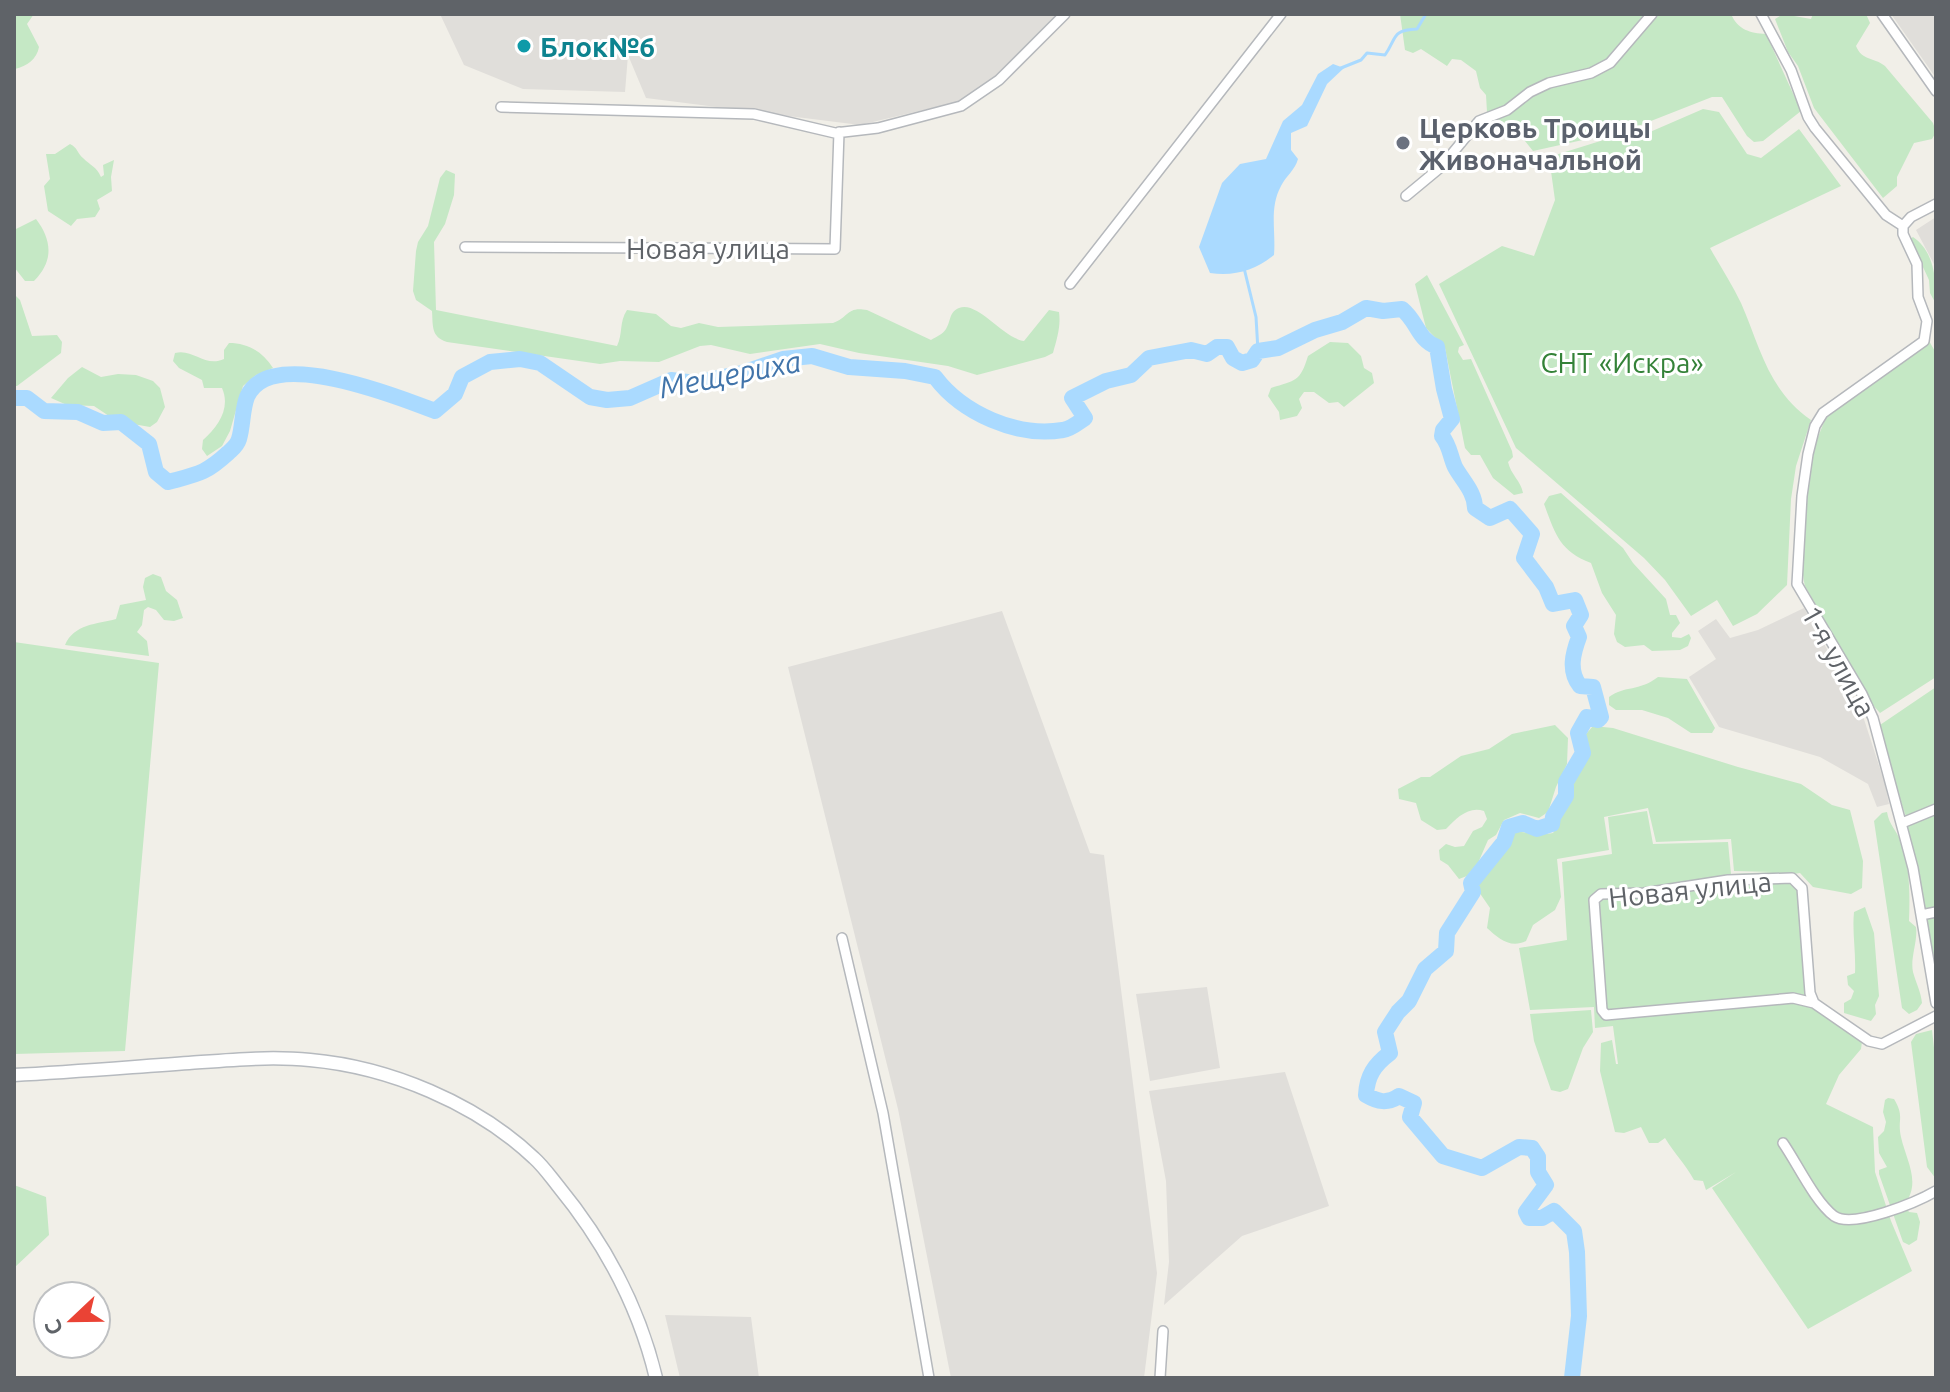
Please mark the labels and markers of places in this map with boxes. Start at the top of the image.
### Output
place label: Блок№6 [540,31,655,62]
marker: Блок№6 [515,37,533,55]
place label: Церковь Троицы Живоначальной [1419,112,1651,175]
marker: Церковь Троицы Живоначальной [1394,134,1412,152]

